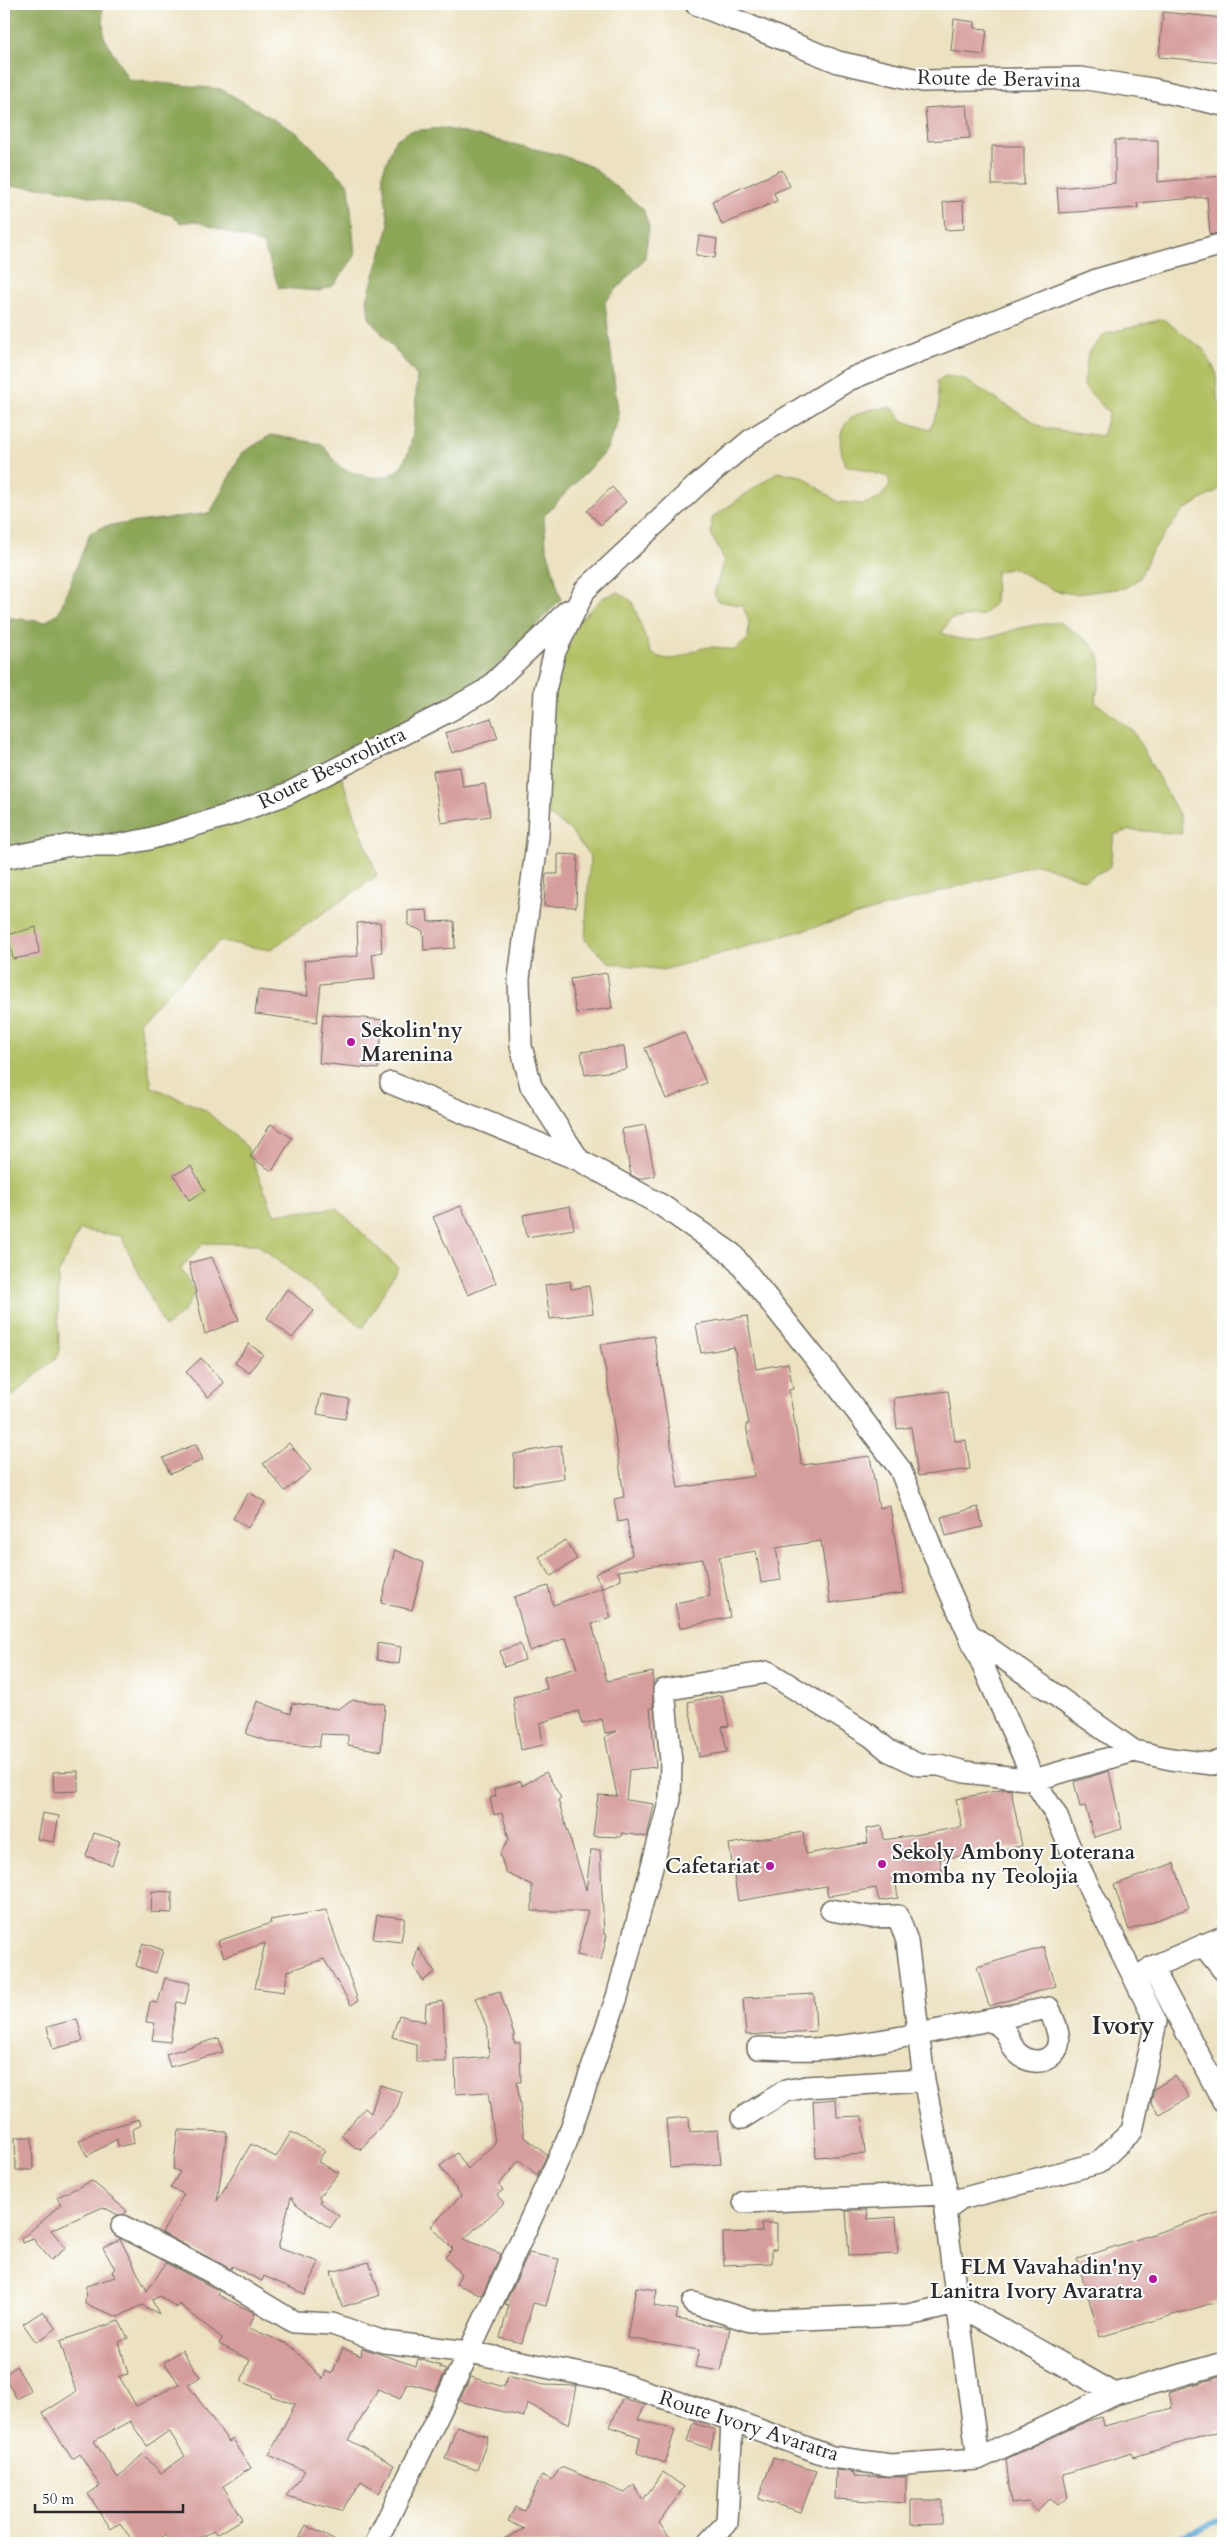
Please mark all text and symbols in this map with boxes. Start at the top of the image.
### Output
street label: Route de Beravina [917,63,1081,95]
street label: Route Besorohitra [253,720,411,816]
place label: Sekolin'ny Marenina [361,1016,463,1069]
marker: Sekolin'ny Marenina [345,1036,357,1048]
place label: Sekoly Ambony Loterana momba ny Teolojia [892,1838,1136,1891]
place label: Cafetariat [665,1852,761,1881]
marker: Sekoly Ambony Loterana momba ny Teolojia [876,1858,888,1870]
marker: Cafetariat [764,1860,776,1872]
district label: Ivory [1091,2008,1155,2043]
place label: FLM Vavahadin'ny Lanitra Ivory Avaratra [930,2253,1144,2306]
marker: FLM Vavahadin'ny Lanitra Ivory Avaratra [1147,2273,1159,2285]
street label: Route Ivory Avaratra [655,2383,843,2469]
scale bar [35,2482,182,2514]
text: 50 m [42,2489,74,2509]

